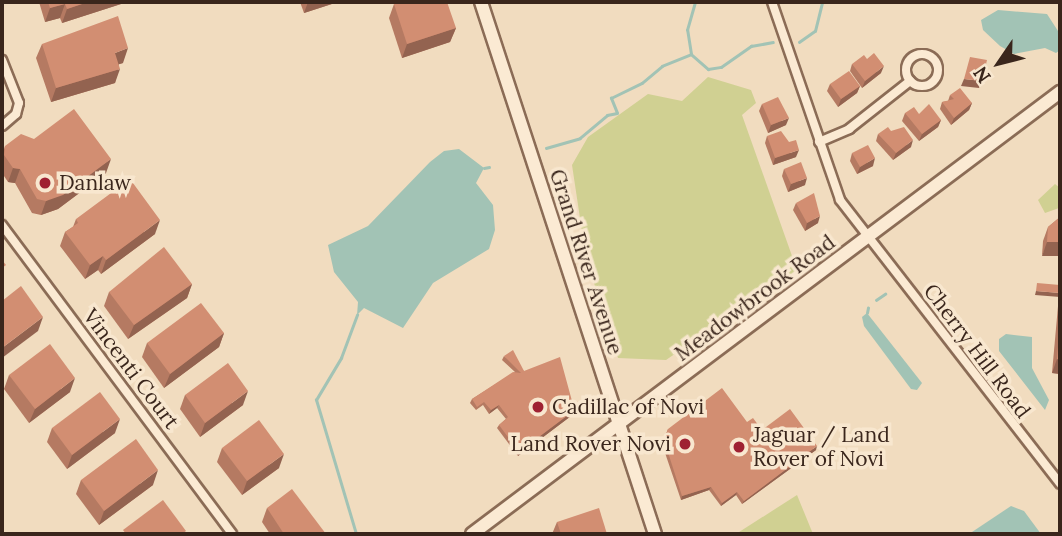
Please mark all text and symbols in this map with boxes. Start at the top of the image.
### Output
north arrow [964,28,1034,98]
text: N [968,62,996,88]
street label: Grand River Avenue [544,166,628,358]
place label: Danlaw [59,170,131,196]
marker: Danlaw [37,175,53,191]
street label: Meadowbrook Road [670,230,840,366]
street label: Cherry Hill Road [918,279,1036,423]
street label: Vincenti Court [78,304,184,434]
place label: Cadillac of Novi [552,394,704,420]
marker: Cadillac of Novi [530,399,546,415]
place label: Jaguar / Land Rover of Novi [753,422,890,472]
place label: Land Rover Novi [511,431,671,457]
marker: Land Rover Novi [677,436,693,452]
marker: Jaguar / Land Rover of Novi [731,439,747,455]

